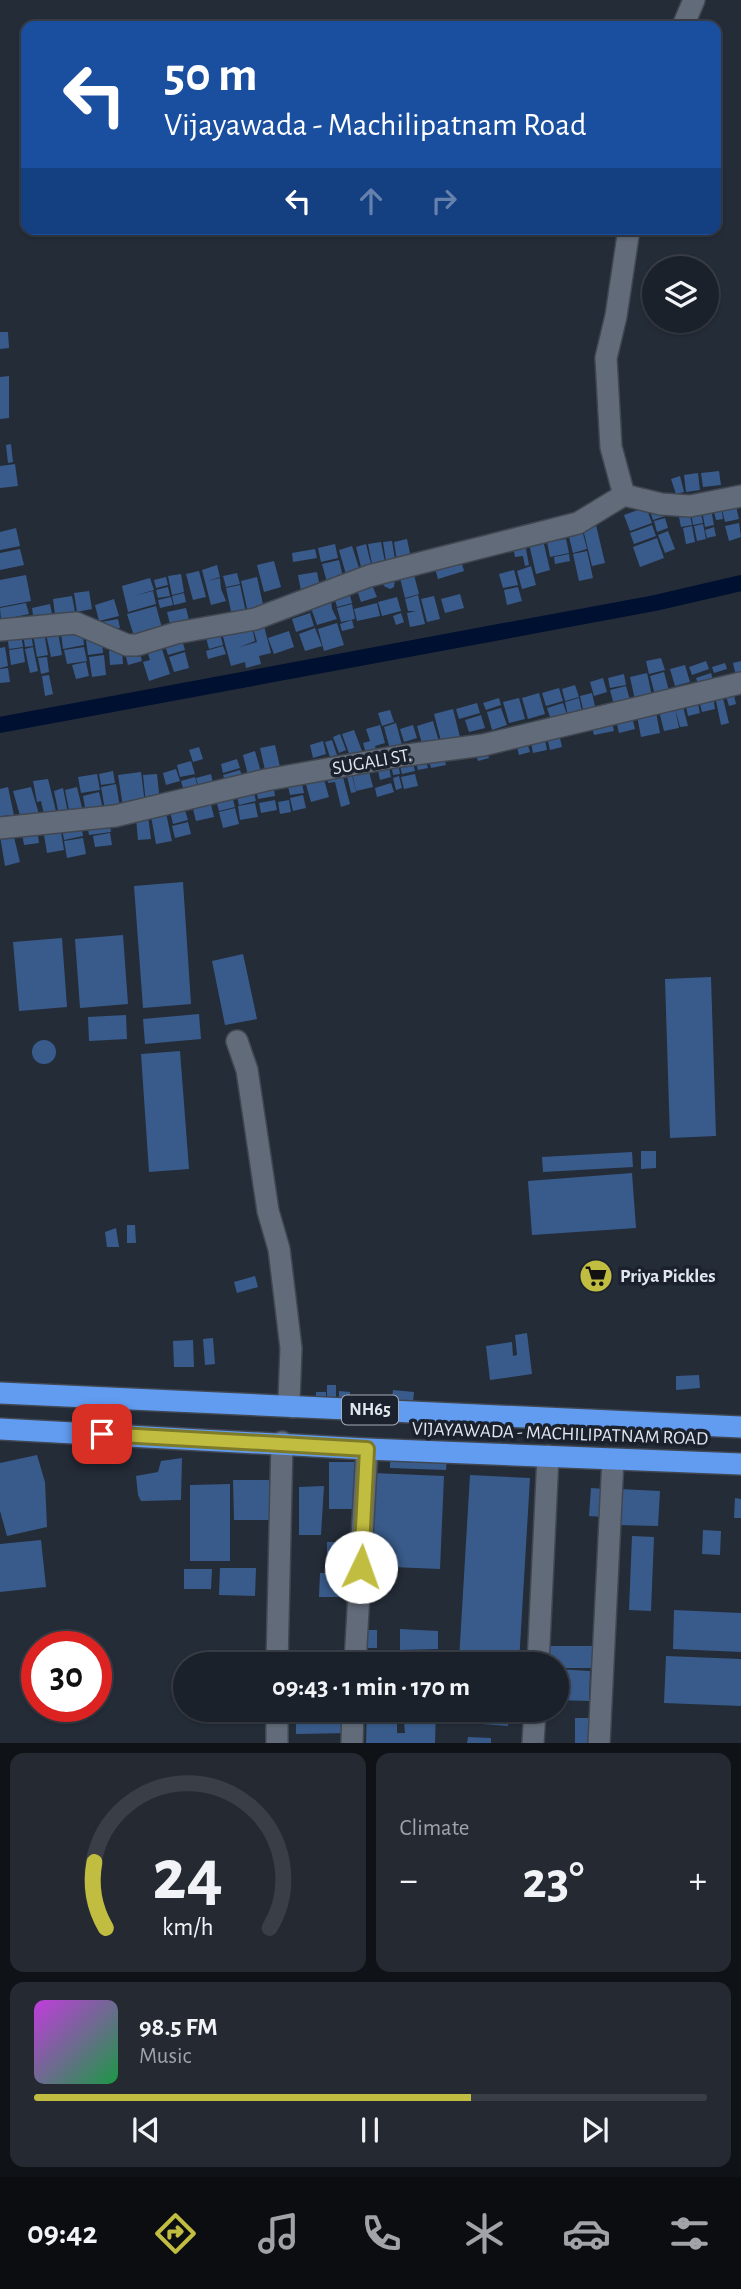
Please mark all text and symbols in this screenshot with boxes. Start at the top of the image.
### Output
icon: left [49,49,140,140]
text: 50 m [164,51,258,100]
text: Vijayawada - Machilipatnam Road [164,109,587,141]
icon: left [279,182,317,220]
icon: ahead [352,182,390,220]
icon: right [425,182,463,220]
map controls [642,256,719,333]
button: layers [642,256,719,333]
street label: SUGALI ST. [331,746,413,778]
supermarket icon: Priya Pickles [577,1257,615,1295]
place label: Priya Pickles [620,1267,716,1286]
road number: NH65 [342,1395,398,1424]
pin [72,1404,132,1464]
icon: arrive [83,1415,121,1453]
street label: VIJAYAWADA - MACHILIPATNAM ROAD [412,1419,708,1449]
position arrow [324,1530,398,1604]
speed limit sign: 30 [21,1631,112,1722]
text: 09:43 · 1 min · 170 m [272,1674,470,1700]
text: Climate [400,1817,469,1840]
text: 24 [152,1841,223,1914]
text: 23° [522,1855,584,1907]
text: − [400,1862,418,1900]
text: + [689,1862,707,1900]
text: km/h [162,1915,214,1940]
text: 98.5 FM [139,2014,218,2040]
text: Music [139,2045,191,2068]
icon: previous [127,2111,165,2149]
icon: pause [351,2111,389,2149]
icon: next [576,2111,614,2149]
icon: directions [151,2209,200,2258]
icon: music [254,2209,303,2258]
icon: phone [357,2209,406,2258]
icon: climate [460,2209,509,2258]
icon: car [562,2209,611,2258]
icon: filters [665,2209,714,2258]
text: 09:42 [27,2217,98,2249]

